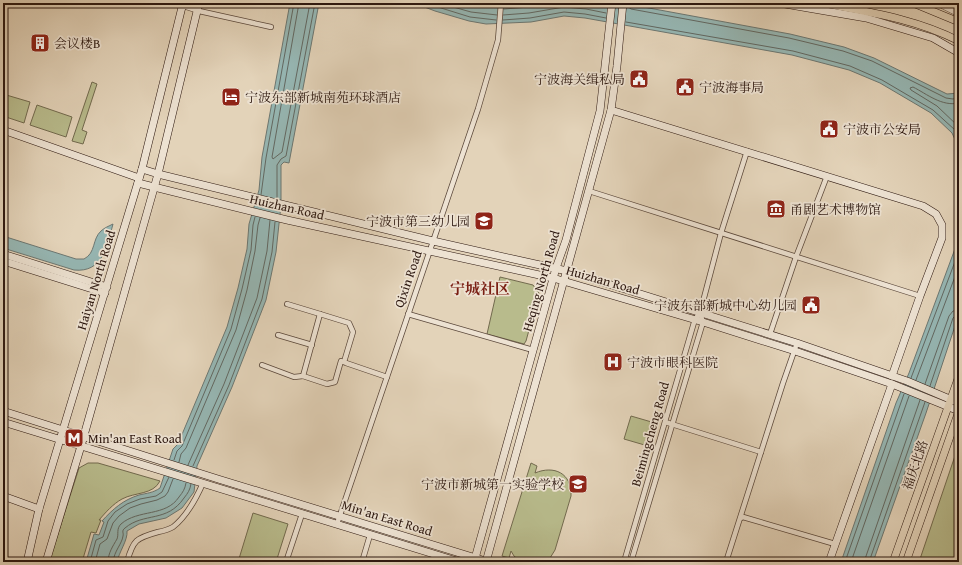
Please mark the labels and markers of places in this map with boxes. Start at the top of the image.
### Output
building icon: 会议楼B [29,32,51,54]
place label: 会议楼B [54,34,100,53]
public building icon: 宁波海关缉私局 [628,68,650,90]
place label: 宁波海关缉私局 [534,70,625,89]
public building icon: 宁波海事局 [674,76,696,98]
place label: 宁波海事局 [699,78,764,97]
hotel icon: 宁波东部新城南苑环球酒店 [220,86,242,108]
place label: 宁波东部新城南苑环球酒店 [245,88,401,107]
public building icon: 宁波市公安局 [818,118,840,140]
place label: 宁波市公安局 [843,120,921,139]
museum icon: 甬剧艺术博物馆 [765,198,787,220]
place label: 甬剧艺术博物馆 [790,200,881,219]
school or university icon: 宁波市第三幼儿园 [473,210,495,232]
place label: 宁波市第三幼儿园 [366,212,470,231]
public building icon: 宁波东部新城中心幼儿园 [800,294,822,316]
place label: 宁波东部新城中心幼儿园 [654,296,797,315]
hospital icon: 宁波市眼科医院 [602,351,624,373]
place label: 宁波市眼科医院 [627,353,718,372]
metro station icon: Min'an East Road [63,427,85,449]
place label: Min'an East Road [88,429,182,448]
school or university icon: 宁波市新城第一实验学校 [567,473,589,495]
place label: 宁波市新城第一实验学校 [421,475,564,494]

